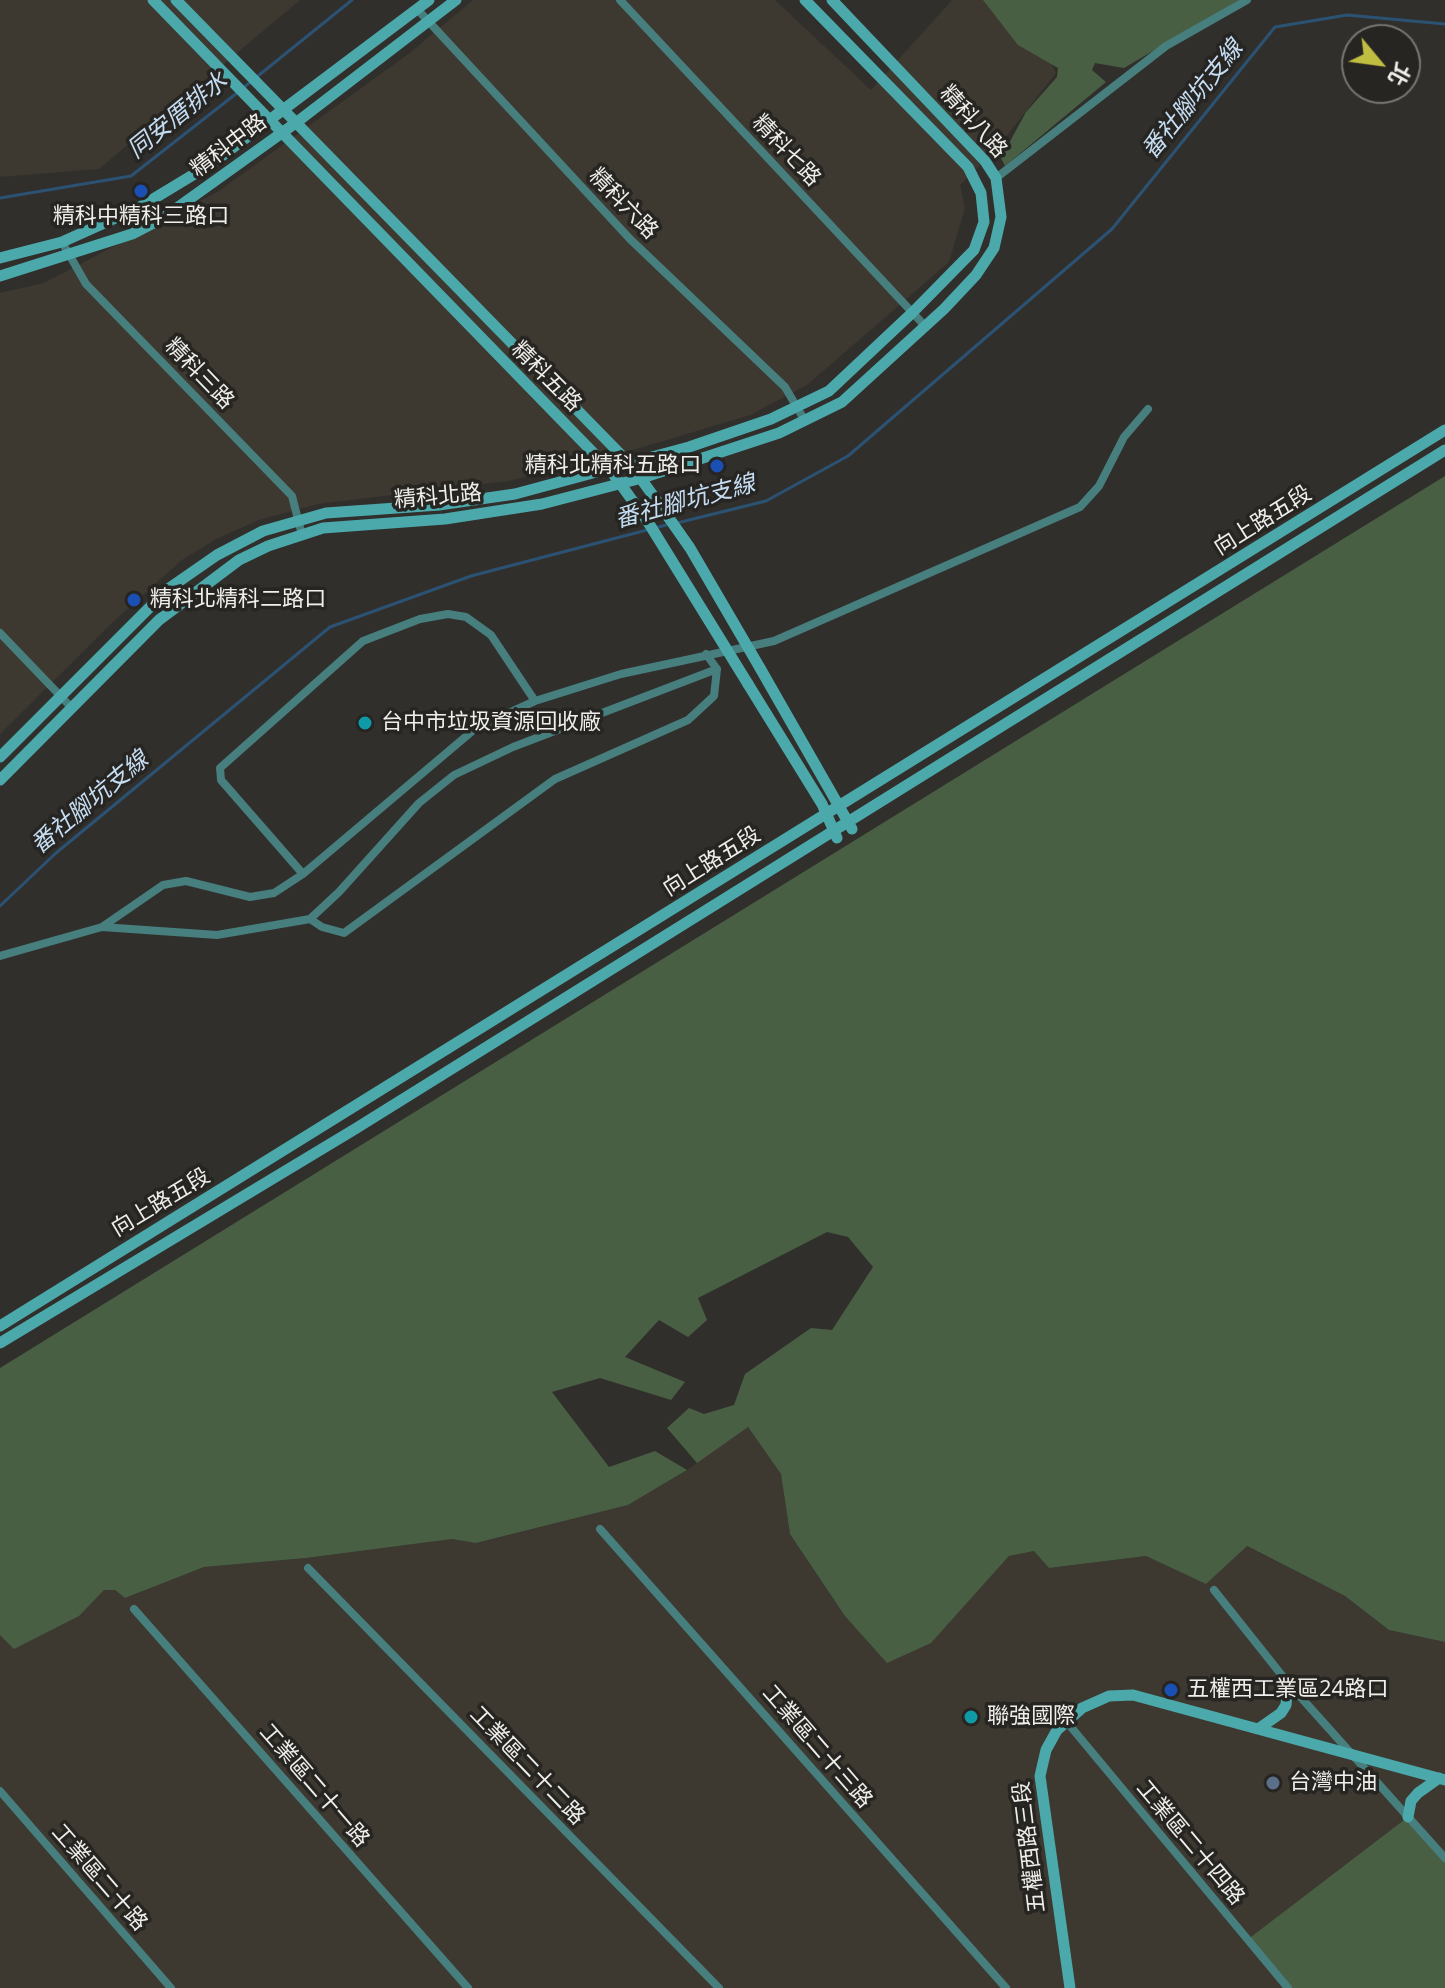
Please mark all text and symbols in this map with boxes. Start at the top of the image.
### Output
north arrow [1341,24,1421,104]
water label: 番社腳坑支線 [1136,35,1250,165]
text: 北 [1382,58,1419,92]
water label: 同安厝排水 [122,67,234,165]
street label: 精科八路 [934,80,1012,164]
street label: 精科中路 [186,109,272,183]
street label: 精科七路 [746,110,826,192]
street label: 精科六路 [583,163,663,245]
marker: 精科中精科三路口 [132,182,150,200]
place label: 精科中精科三路口 [53,204,229,230]
street label: 精科三路 [159,333,239,415]
street label: 精科五路 [506,337,586,417]
place label: 精科北精科五路口 [525,453,701,479]
marker: 精科北精科五路口 [708,457,726,475]
water label: 番社腳坑支線 [612,469,758,535]
street label: 精科北路 [393,480,483,514]
street label: 向上路五段 [1209,481,1317,561]
place label: 精科北精科二路口 [150,587,326,613]
marker: 精科北精科二路口 [125,591,143,609]
place label: 台中市垃圾資源回收廠 [381,710,601,736]
marker: 台中市垃圾資源回收廠 [356,714,374,732]
water label: 番社腳坑支線 [26,746,154,860]
street label: 向上路五段 [658,822,766,902]
street label: 向上路五段 [107,1163,215,1243]
place label: 五權西工業區24路口 [1187,1677,1388,1703]
street label: 工業區二十三路 [757,1680,877,1814]
marker: 五權西工業區24路口 [1162,1681,1180,1699]
street label: 工業區二十二路 [464,1701,590,1831]
place label: 聯強國際 [987,1704,1075,1730]
marker: 聯強國際 [962,1708,980,1726]
street label: 工業區二十一路 [254,1719,374,1853]
place label: 台灣中油 [1289,1770,1377,1796]
marker: 台灣中油 [1264,1774,1282,1792]
street label: 工業區二十四路 [1130,1776,1250,1910]
street label: 五權西路三段 [1009,1780,1051,1914]
street label: 工業區二十路 [46,1820,152,1936]

